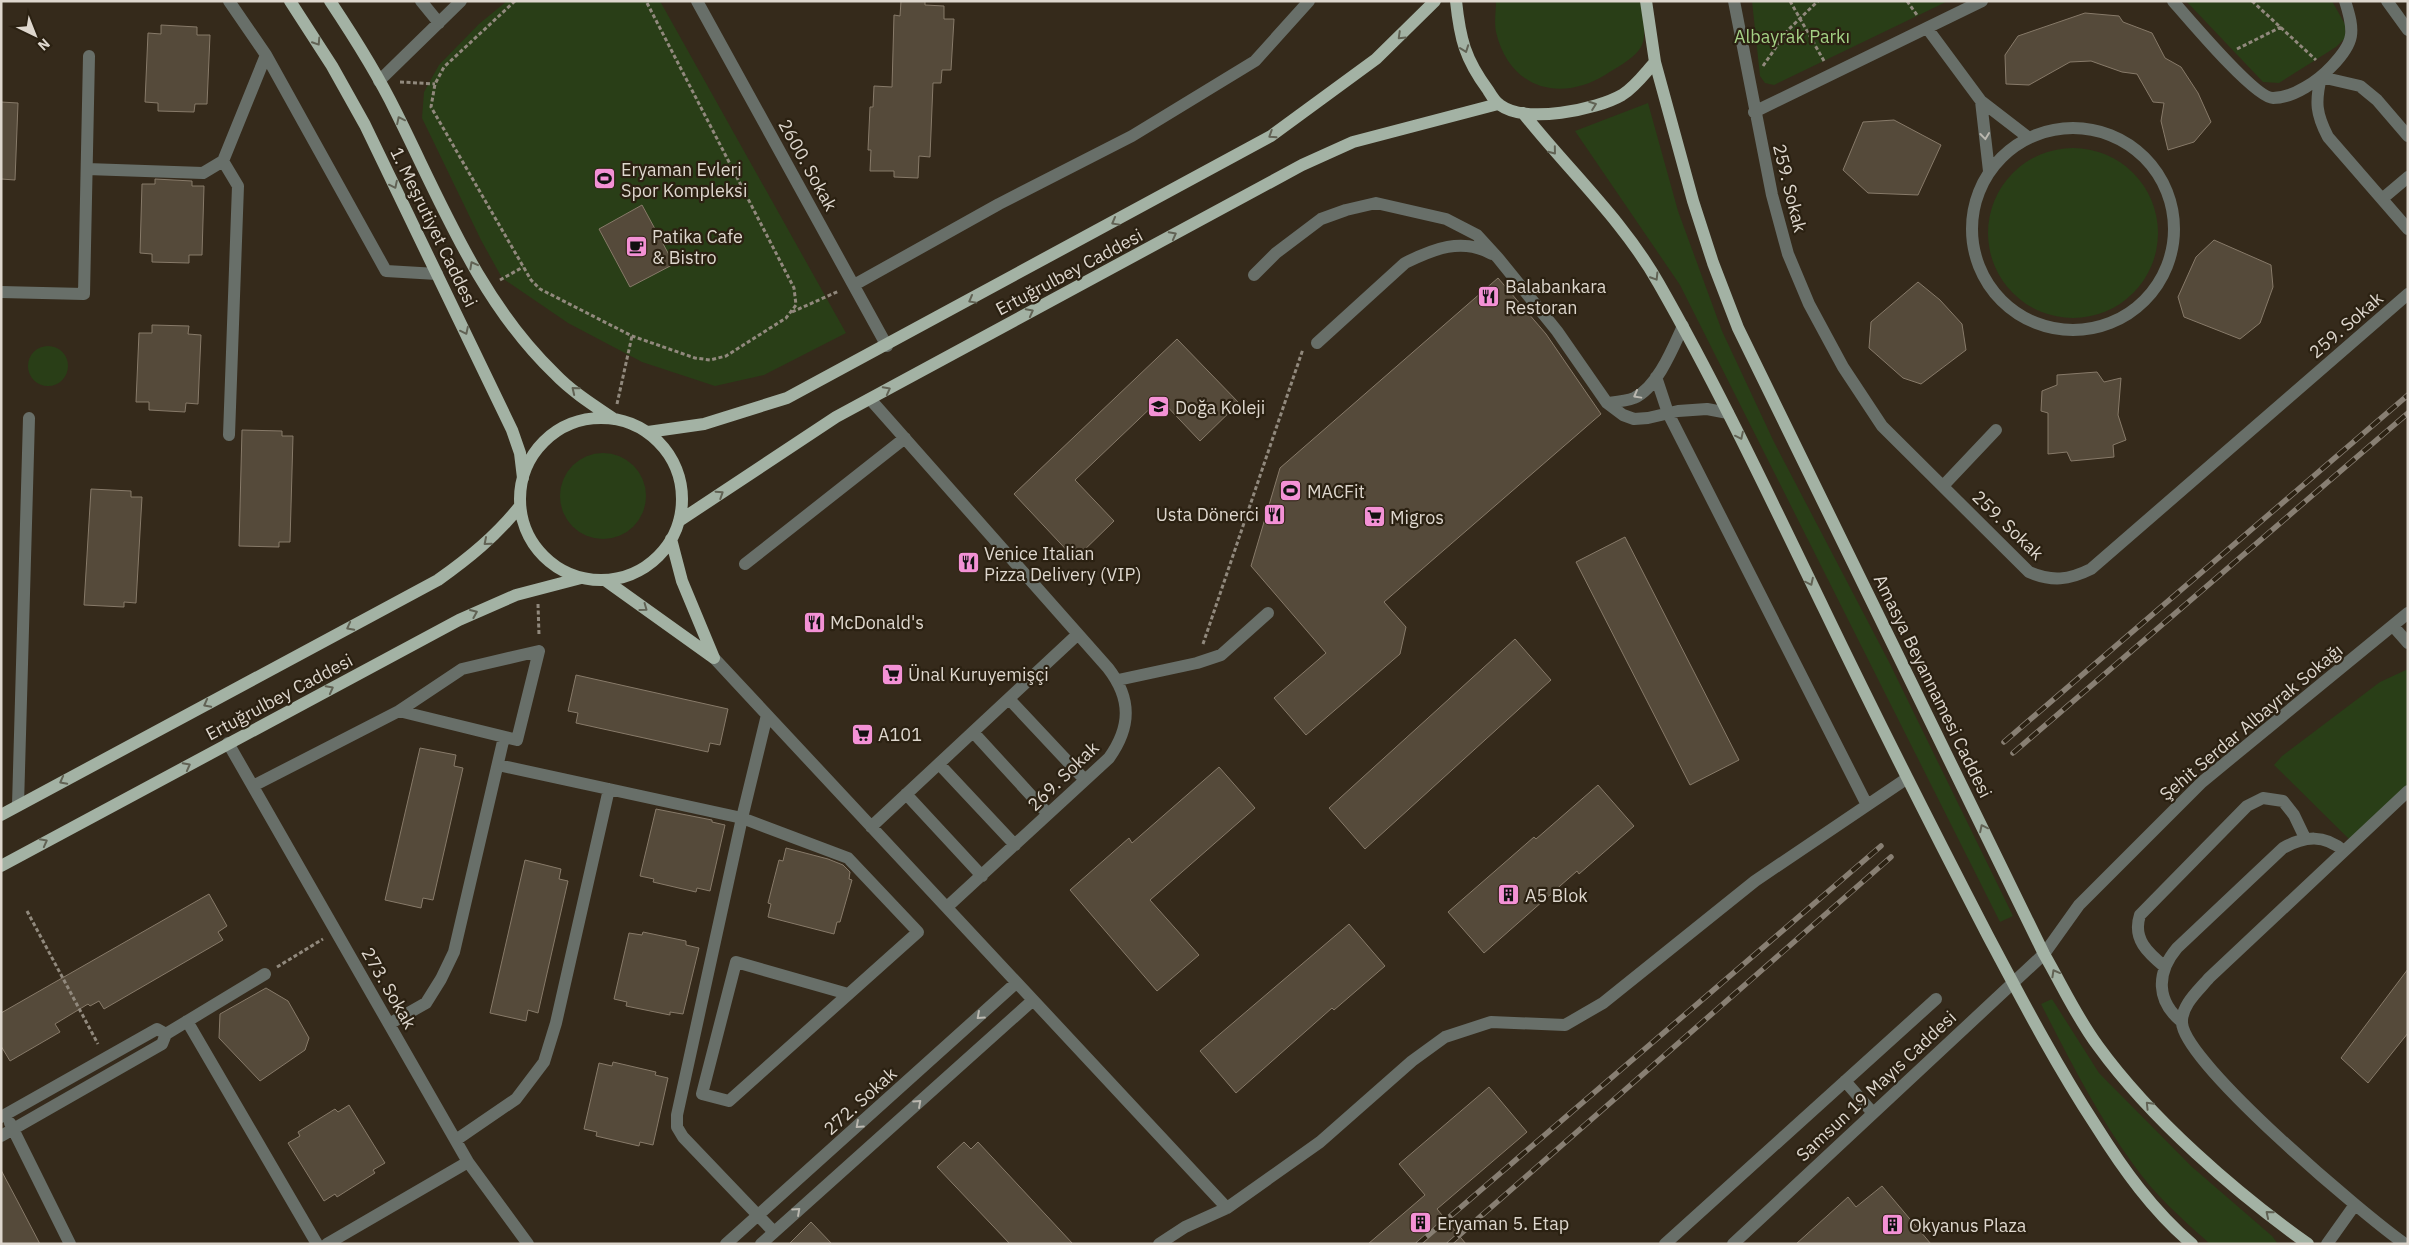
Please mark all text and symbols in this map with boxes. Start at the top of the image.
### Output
north arrow [10,10,60,60]
park label: Albayrak Parkı [1734,25,1850,48]
one-way arrow [1397,30,1406,39]
text: N [34,34,54,55]
one-way arrow [311,36,320,46]
one-way arrow [1459,44,1469,53]
one-way arrow [1588,101,1597,111]
street label: 2600. Sokak [773,115,843,215]
one-way arrow [396,116,406,125]
one-way arrow [1269,129,1278,138]
one-way arrow [1979,132,1990,140]
street label: 259. Sokak [1768,141,1812,235]
street label: 1. Meşrutiyet Caddesi [385,143,483,311]
one-way arrow [1548,145,1556,154]
place label: Eryaman Evleri Spor Kompleksi [621,158,747,202]
sports icon: Eryaman Evleri Spor Kompleksi [593,167,617,191]
one-way arrow [388,180,398,189]
one-way arrow [1111,216,1120,226]
street label: Ertuğrulbey Caddesi [992,224,1146,320]
place label: Patika Cafe & Bistro [652,225,743,269]
one-way arrow [1168,231,1177,241]
cafe icon: Patika Cafe & Bistro [624,234,648,258]
one-way arrow [469,261,479,270]
one-way arrow [1648,271,1658,280]
place label: Balabankara Restoran [1505,275,1607,319]
restaurant icon: Balabankara Restoran [1477,284,1501,308]
street label: 259. Sokak [2304,286,2388,363]
one-way arrow [968,293,977,303]
one-way arrow [1025,309,1034,319]
one-way arrow [459,326,469,335]
one-way arrow [882,386,891,396]
one-way arrow [571,387,580,396]
one-way arrow [1634,388,1643,398]
school or university icon: Doğa Koleji [1147,395,1171,419]
place label: Doğa Koleji [1175,396,1265,419]
one-way arrow [1733,431,1744,440]
sports icon: MACFit [1279,479,1303,503]
place label: MACFit [1307,480,1365,503]
street label: 259. Sokak [1967,485,2049,565]
one-way arrow [714,491,723,500]
restaurant icon: Usta Dönerci [1263,502,1287,526]
place label: Usta Dönerci [1156,503,1259,526]
supermarket icon: Migros [1362,505,1386,529]
place label: Migros [1390,506,1444,529]
one-way arrow [484,536,493,545]
place label: Venice Italian Pizza Delivery (VIP) [984,542,1141,586]
restaurant icon: Venice Italian Pizza Delivery (VIP) [956,551,980,575]
street label: Amasya Beyannamesi Caddesi [1869,571,1997,801]
one-way arrow [1804,577,1815,586]
one-way arrow [638,603,647,611]
one-way arrow [469,609,478,620]
restaurant icon: McDonald's [802,610,826,634]
place label: McDonald's [830,611,924,634]
one-way arrow [346,621,355,631]
street label: Şehit Serdar Albayrak Sokağı [2155,639,2347,805]
street label: Ertuğrulbey Caddesi [202,649,356,745]
supermarket icon: Ünal Kuruyemişçi [880,662,904,686]
place label: Ünal Kuruyemişçi [908,663,1049,686]
one-way arrow [325,685,334,695]
one-way arrow [203,698,212,708]
supermarket icon: A101 [850,722,874,746]
place label: A101 [878,723,922,746]
street label: 269. Sokak [1022,736,1104,816]
one-way arrow [182,762,191,772]
one-way arrow [60,775,69,785]
one-way arrow [1978,824,1989,833]
one-way arrow [39,839,48,849]
building icon: A5 Blok [1497,883,1521,907]
place label: A5 Blok [1525,884,1588,907]
street label: 273. Sokak [356,943,422,1033]
one-way arrow [2051,970,2061,979]
street label: Samsun 19 Mayıs Caddesi [1791,1006,1961,1166]
one-way arrow [977,1010,986,1019]
street label: 272. Sokak [819,1062,902,1140]
one-way arrow [913,1100,922,1109]
one-way arrow [2146,1102,2155,1111]
one-way arrow [856,1119,865,1128]
one-way arrow [792,1208,801,1217]
building icon: Eryaman 5. Etap [1409,1211,1433,1235]
place label: Eryaman 5. Etap [1437,1212,1569,1235]
one-way arrow [2266,1212,2275,1220]
building icon: Okyanus Plaza [1881,1213,1905,1237]
place label: Okyanus Plaza [1909,1214,2027,1237]

